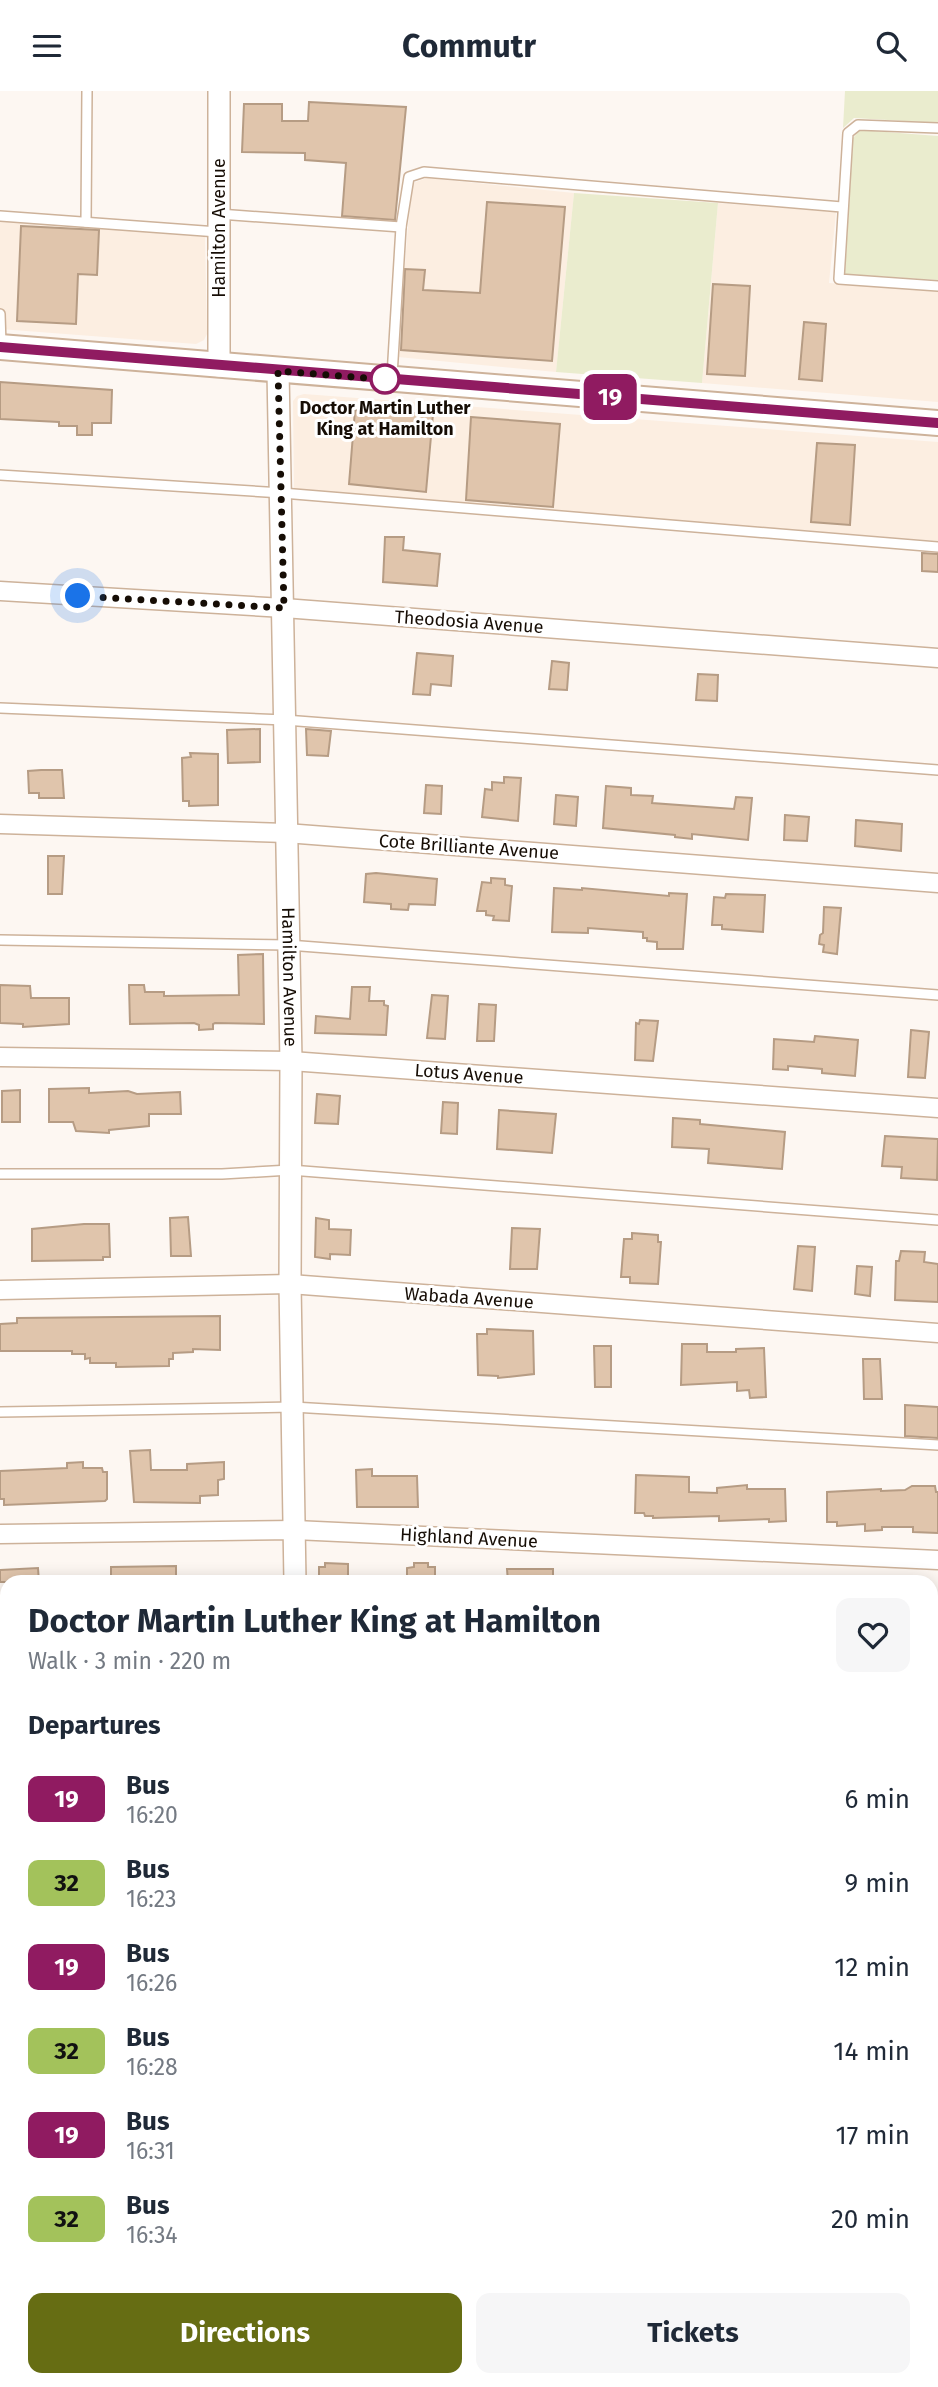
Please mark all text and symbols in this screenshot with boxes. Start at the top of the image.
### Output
icon: menu [28,27,66,65]
text: Commutr [402,27,536,65]
icon: search [872,27,910,65]
street label: Hamilton Avenue [208,158,230,298]
marker: Doctor Martin Luther King at Hamilton [370,364,400,394]
line badge: 19 [578,374,642,420]
text: 19 [598,383,622,411]
place label: Doctor Martin Luther King at Hamilton [299,397,471,440]
your location [60,578,95,613]
street label: Theodosia Avenue [394,606,544,638]
street label: Cote Brilliante Avenue [378,830,560,864]
street label: Hamilton Avenue [277,907,302,1047]
street label: Lotus Avenue [414,1059,524,1089]
street label: Wabada Avenue [404,1283,534,1313]
street label: Highland Avenue [400,1523,538,1553]
button: heart [836,1598,910,1672]
text: Doctor Martin Luther King at Hamilton [28,1601,601,1641]
text: Walk · 3 min · 220 m [28,1647,231,1675]
text: Departures [28,1710,161,1741]
text: Bus [126,1770,169,1801]
text: 6 min [844,1784,910,1815]
text: 19 [54,1785,79,1813]
text: 16:20 [126,1801,178,1829]
text: Bus [126,1854,169,1885]
text: 9 min [845,1868,910,1899]
text: 32 [54,1869,79,1897]
text: 16:23 [126,1885,177,1913]
text: Bus [126,1938,169,1969]
text: 12 min [834,1952,910,1983]
text: 19 [54,1953,79,1981]
text: 16:26 [126,1969,177,1997]
text: Bus [126,2022,169,2053]
text: 14 min [833,2036,910,2067]
text: 32 [54,2037,79,2065]
text: 16:28 [126,2053,178,2081]
text: Bus [126,2106,169,2137]
text: 17 min [835,2120,910,2151]
text: 19 [54,2121,79,2149]
text: 16:31 [126,2137,175,2165]
text: Bus [126,2190,169,2221]
text: 20 min [831,2204,910,2235]
text: 32 [54,2205,79,2233]
text: 16:34 [126,2221,178,2249]
button: Directions [28,2293,462,2373]
button: Tickets [476,2293,910,2373]

